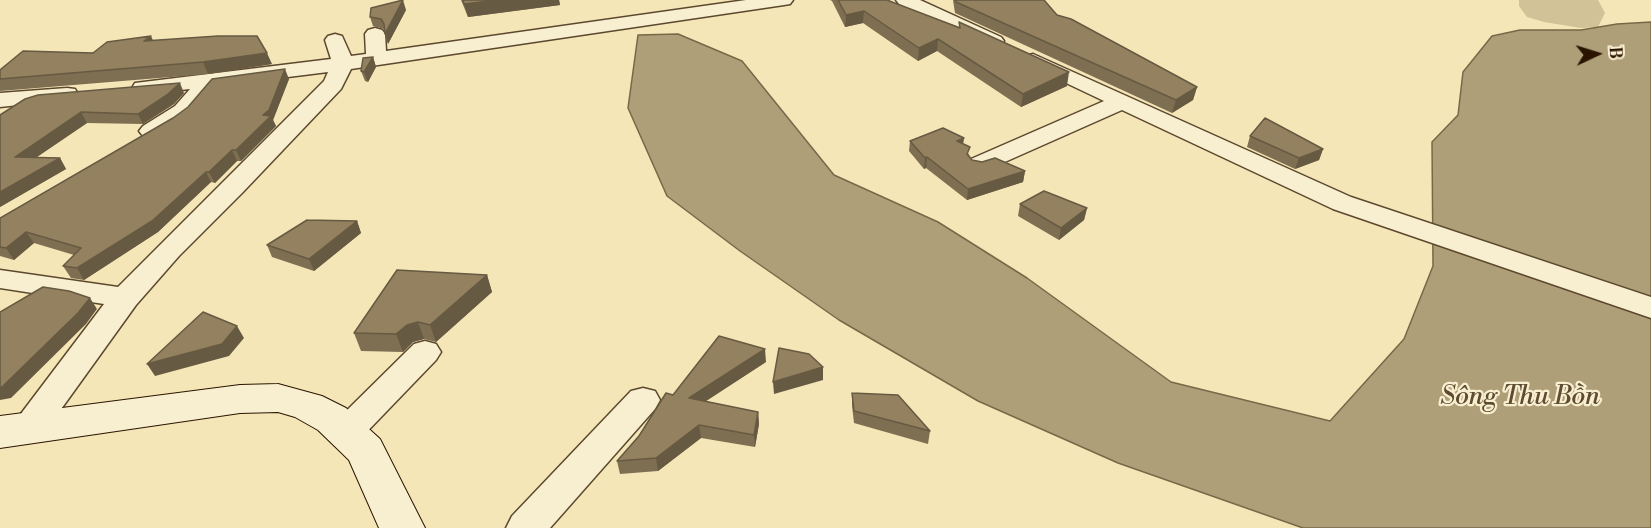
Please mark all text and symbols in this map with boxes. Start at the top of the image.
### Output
north arrow [1567,24,1627,84]
text: B [1605,46,1625,59]
water label: Sông Thu Bồn [1440,382,1600,414]

